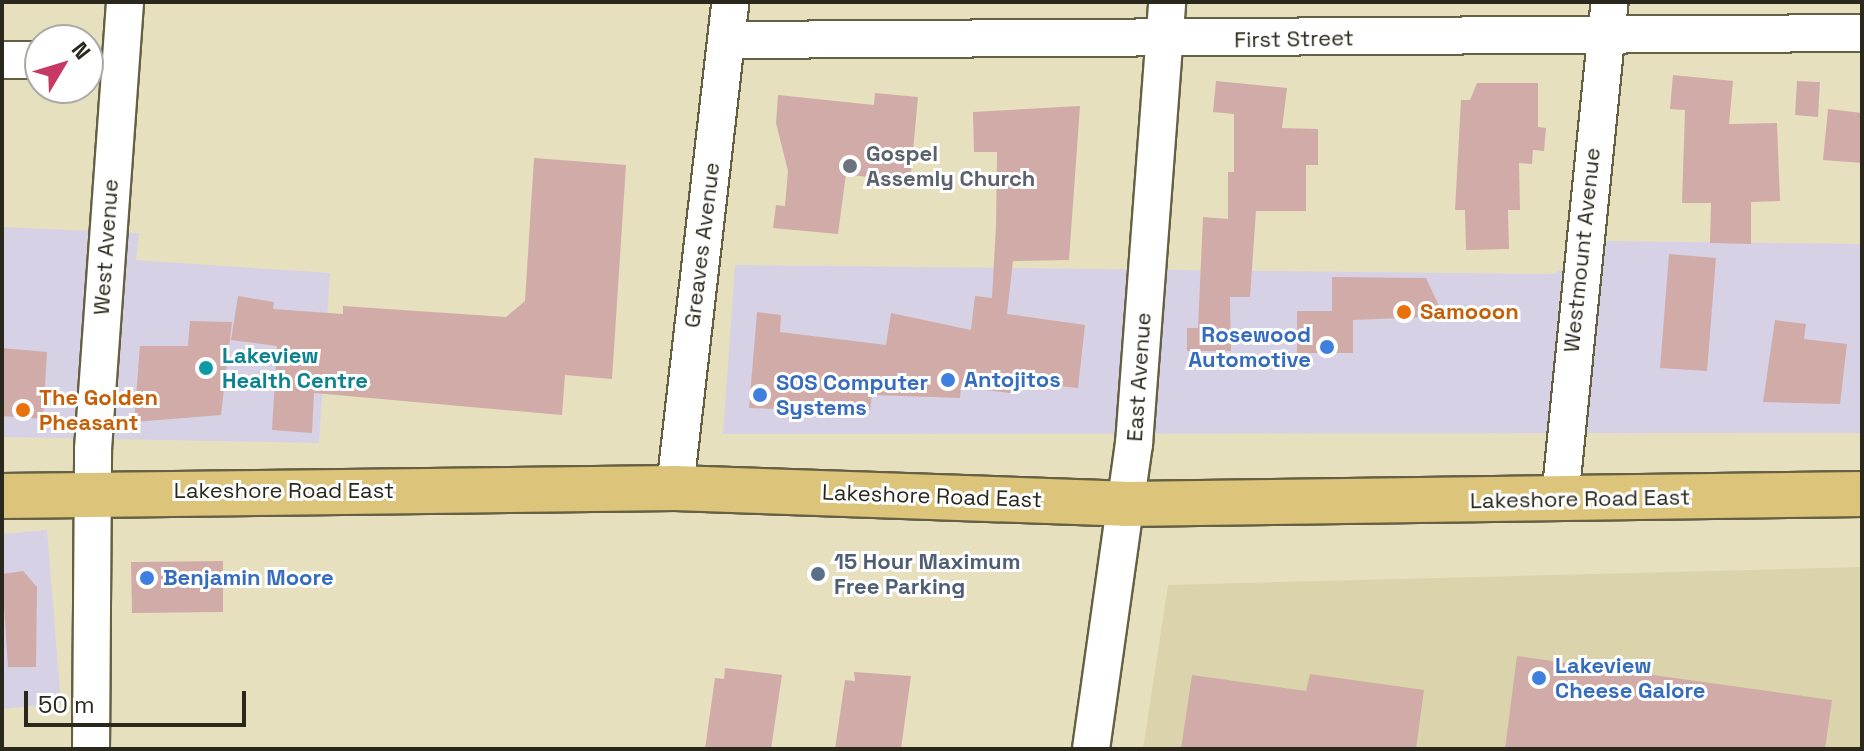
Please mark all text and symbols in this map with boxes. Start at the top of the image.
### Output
north arrow [24,24,104,104]
street label: First Street [1234,25,1354,53]
text: N [66,36,97,65]
place label: Gospel Assemly Church [866,140,1035,192]
street label: Westmount Avenue [1558,146,1606,354]
marker: Gospel Assemly Church [841,157,859,175]
street label: Greaves Avenue [679,161,725,329]
street label: West Avenue [88,178,124,316]
place label: Samooon [1420,299,1519,325]
marker: Samooon [1395,303,1413,321]
street label: East Avenue [1121,311,1157,443]
place label: Rosewood Automotive [1188,321,1311,372]
marker: Rosewood Automotive [1318,338,1336,356]
place label: Lakeview Health Centre [222,342,368,394]
marker: Lakeview Health Centre [197,359,215,377]
place label: Antojitos [964,367,1061,393]
place label: SOS Computer Systems [776,369,928,420]
marker: Antojitos [939,371,957,389]
place label: The Golden Pheasant [39,384,158,436]
marker: SOS Computer Systems [751,386,769,404]
marker: The Golden Pheasant [14,401,32,419]
street label: Lakeshore Road East [174,478,394,504]
street label: Lakeshore Road East [821,479,1043,513]
street label: Lakeshore Road East [1470,484,1690,514]
place label: 15 Hour Maximum Free Parking [834,548,1020,600]
place label: Benjamin Moore [163,565,334,591]
marker: 15 Hour Maximum Free Parking [809,565,827,583]
marker: Benjamin Moore [138,569,156,587]
place label: Lakeview Cheese Galore [1555,652,1706,704]
marker: Lakeview Cheese Galore [1530,669,1548,687]
scale bar [28,675,250,725]
text: 50 m [38,689,95,720]

